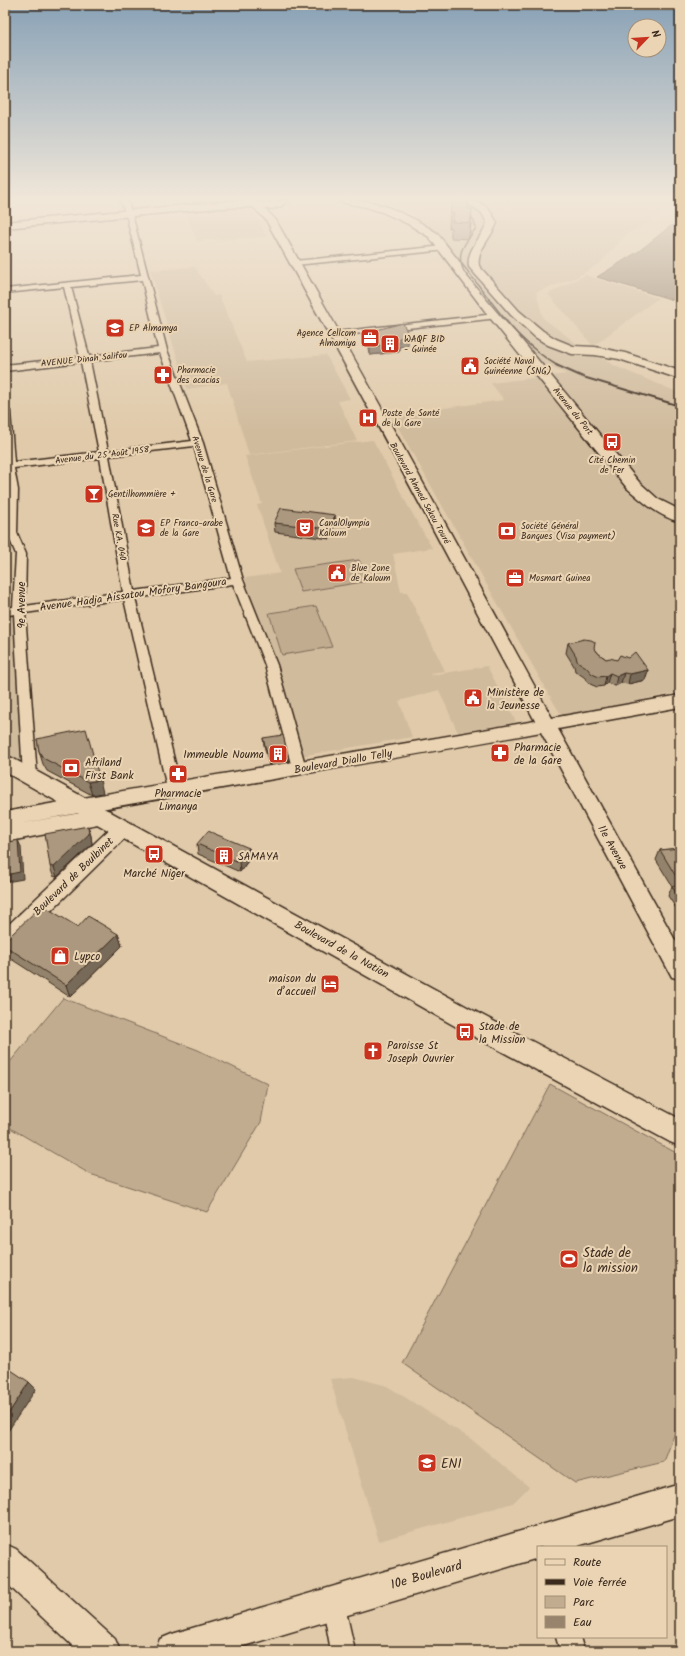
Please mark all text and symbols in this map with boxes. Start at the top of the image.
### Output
north arrow [627,18,667,58]
text: N [646,27,665,41]
school or university icon: EP Almamya [104,317,126,339]
place label: EP Almamya [129,321,177,336]
place label: Agence Cellcom Almamiya [297,326,356,351]
office icon: Agence Cellcom Almamiya [359,327,381,349]
place label: WAQF BID - Guinée [404,332,445,357]
building icon: WAQF BID - Guinée [379,333,401,355]
street label: AVENUE Dinah Salifou [40,347,128,371]
place label: Société Naval Guinéenne (SNG) [484,354,551,379]
public building icon: Société Naval Guinéenne (SNG) [459,355,481,377]
place label: Pharmacie des acacias [177,363,220,388]
pharmacy icon: Pharmacie des acacias [152,364,174,386]
street label: Avenue du Port [549,384,597,439]
place label: Poste de Santé de la Gare [382,406,440,431]
hospital icon: Poste de Santé de la Gare [357,407,379,429]
bus stop icon: Cité Chemin de Fer [601,431,623,453]
street label: Avenue de la Gare [187,434,222,504]
street label: Boulevard Ahmed Sekou Touré [385,440,454,548]
street label: Avenue du 25 Août 1958 [54,442,151,469]
place label: Cité Chemin de Fer [589,453,636,478]
bar icon: Gentilhommière + [83,483,105,505]
place label: Gentilhommière + [108,487,176,502]
street label: Rue KA. 040 [107,512,130,562]
place label: EP Franco-arabe de la Gare [160,516,223,541]
place label: CanalOlympia Kaloum [319,516,370,541]
school or university icon: EP Franco-arabe de la Gare [135,517,157,539]
theatre icon: CanalOlympia Kaloum [294,517,316,539]
place label: Société Général Banques (Visa payment) [521,519,616,544]
bank icon: Société Général Banques (Visa payment) [496,520,518,542]
place label: Blue Zone de Kaloum [351,561,390,586]
public building icon: Blue Zone de Kaloum [326,562,348,584]
office icon: Mosmart Guinea [504,567,526,589]
place label: Mosmart Guinea [529,571,591,586]
street label: Avenue Hadja Aissatou Mofory Bangoura [39,573,228,617]
street label: 9e Avenue [13,581,31,629]
place label: Ministère de la Jeunesse [487,684,544,715]
public building icon: Ministère de la Jeunesse [462,687,484,709]
place label: Pharmacie de la Gare [514,739,562,770]
pharmacy icon: Pharmacie de la Gare [489,742,511,764]
building icon: Immeuble Nouma [267,743,289,765]
street label: Boulevard Diallo Telly [293,744,394,779]
place label: Immeuble Nouma [183,746,264,764]
place label: Afriland First Bank [85,754,134,785]
bank icon: Afriland First Bank [60,757,82,779]
pharmacy icon: Pharmacie Limanya [167,763,189,785]
place label: Pharmacie Limanya [154,785,202,816]
street label: 11e Avenue [592,822,632,873]
street label: Boulevard de Boulbinet [29,833,119,920]
bus stop icon: Marché Niger [143,843,165,865]
building icon: SAMAYA [213,845,235,867]
place label: SAMAYA [238,848,279,866]
place label: Marché Niger [123,865,186,883]
street label: Boulevard de la Nation [291,916,392,983]
shop icon: Lypco [49,945,71,967]
place label: Lypco [74,948,100,966]
place label: maison du d’accueil [269,970,317,1001]
hotel icon: maison du d’accueil [319,973,341,995]
place label: Stade de la Mission [479,1018,526,1049]
bus stop icon: Stade de la Mission [454,1021,476,1043]
place label: Paroisse St Joseph Ouvrier [387,1037,455,1068]
church icon: Paroisse St Joseph Ouvrier [362,1040,384,1062]
place label: Stade de la mission [583,1243,638,1279]
sports icon: Stade de la mission [558,1248,580,1270]
school or university icon: ENI [416,1452,438,1474]
place label: ENI [441,1454,461,1475]
legend [537,1546,667,1638]
text: Route [573,1553,602,1572]
street label: 10e Boulevard [388,1555,465,1596]
text: Voie ferrée [573,1573,627,1592]
text: Parc [573,1593,594,1612]
text: Eau [573,1613,592,1632]

